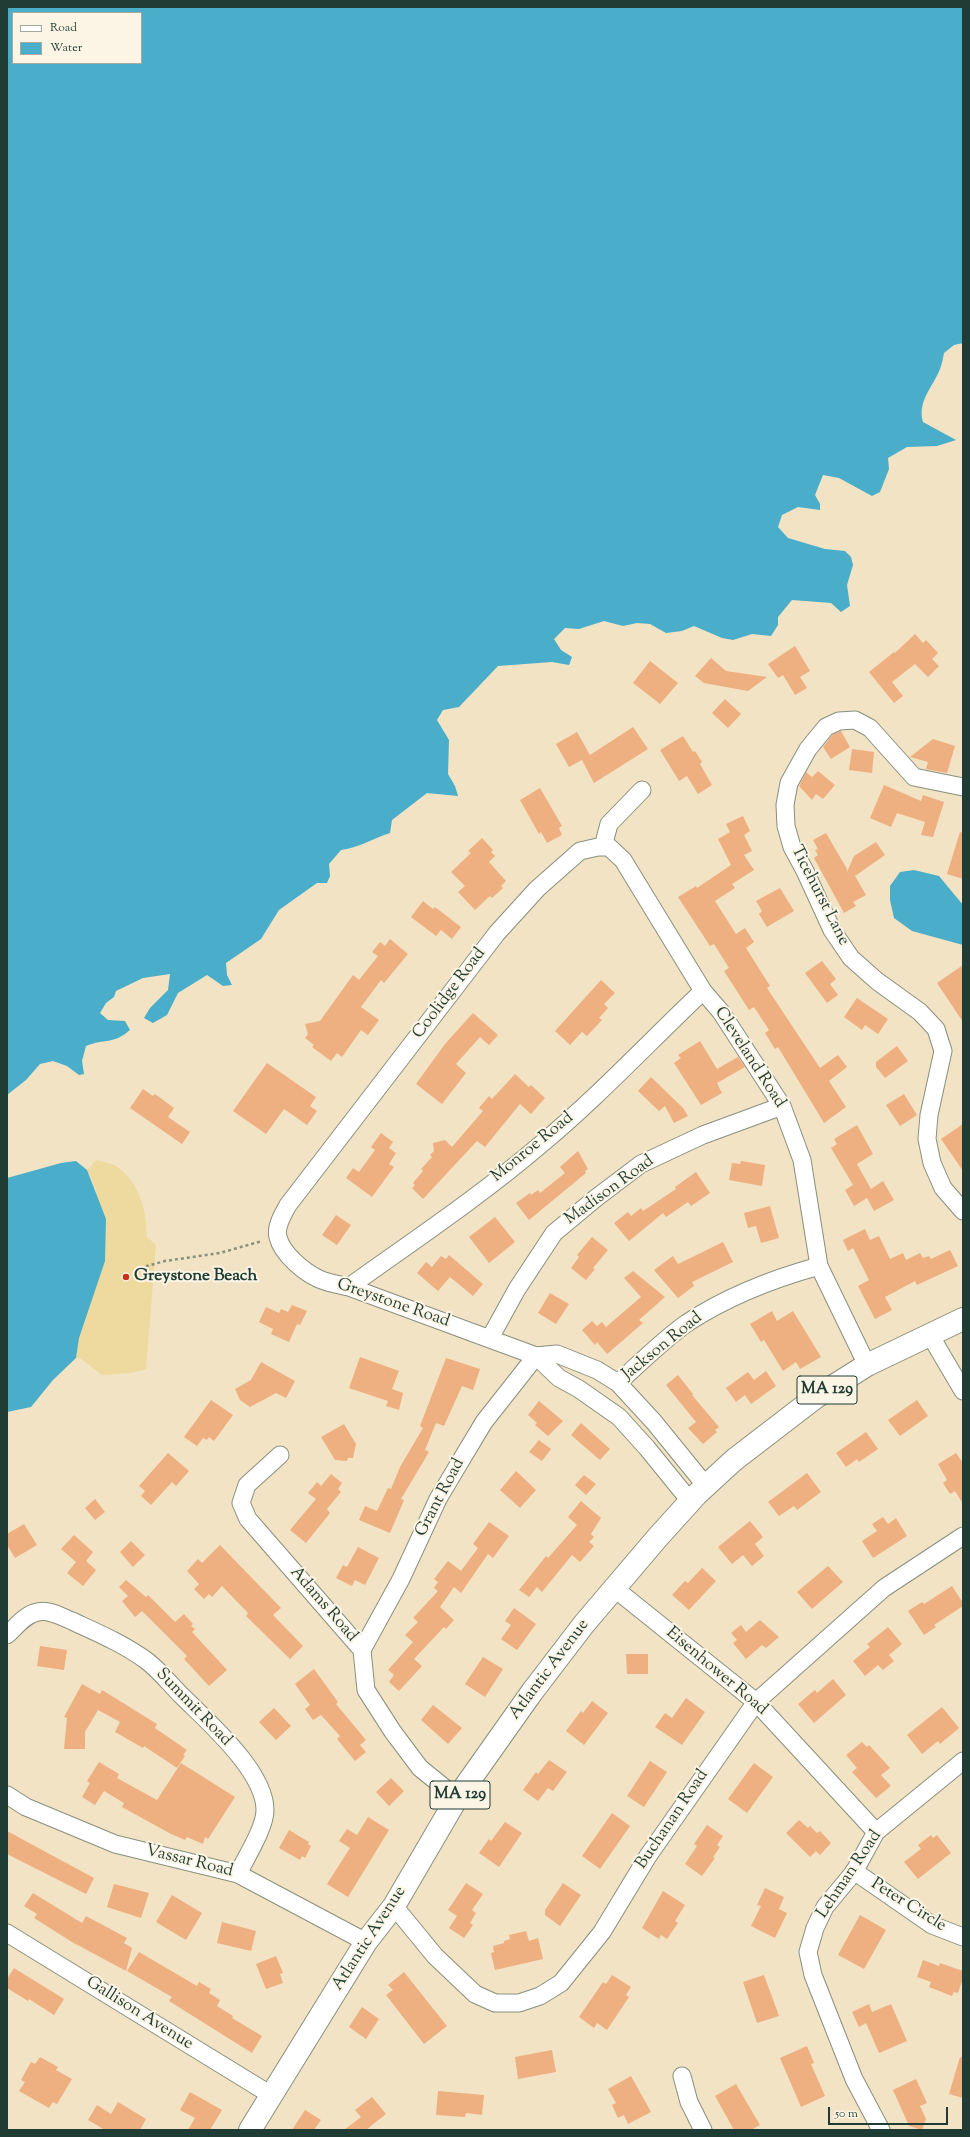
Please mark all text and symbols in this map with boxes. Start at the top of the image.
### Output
legend [12,12,142,64]
text: Road [50,19,77,37]
text: Water [50,39,82,57]
street label: Ticehurst Lane [785,843,853,949]
street label: Coolidge Road [409,944,491,1044]
street label: Cleveland Road [709,1004,789,1112]
street label: Monroe Road [488,1109,578,1187]
street label: Madison Road [561,1152,659,1230]
place label: Greystone Beach [134,1267,257,1287]
marker: Greystone Beach [121,1272,131,1282]
street label: Greystone Road [334,1275,452,1333]
street label: Jackson Road [619,1308,707,1386]
road number: MA 129 [797,1376,857,1404]
street label: Grant Road [412,1455,470,1541]
street label: Adams Road [285,1563,361,1647]
street label: Atlantic Avenue [506,1616,594,1724]
street label: Eisenhower Road [661,1623,771,1721]
street label: Summit Road [151,1665,235,1751]
street label: Buchanan Road [632,1766,714,1874]
road number: MA 129 [430,1781,490,1809]
street label: Lehman Road [813,1827,887,1923]
street label: Vassar Road [143,1841,235,1883]
street label: Peter Circle [867,1875,949,1937]
street label: Atlantic Avenue [329,1883,411,1995]
street label: Gallison Avenue [82,1973,196,2055]
scale bar [830,2099,950,2125]
text: 50 m [835,2105,858,2123]

